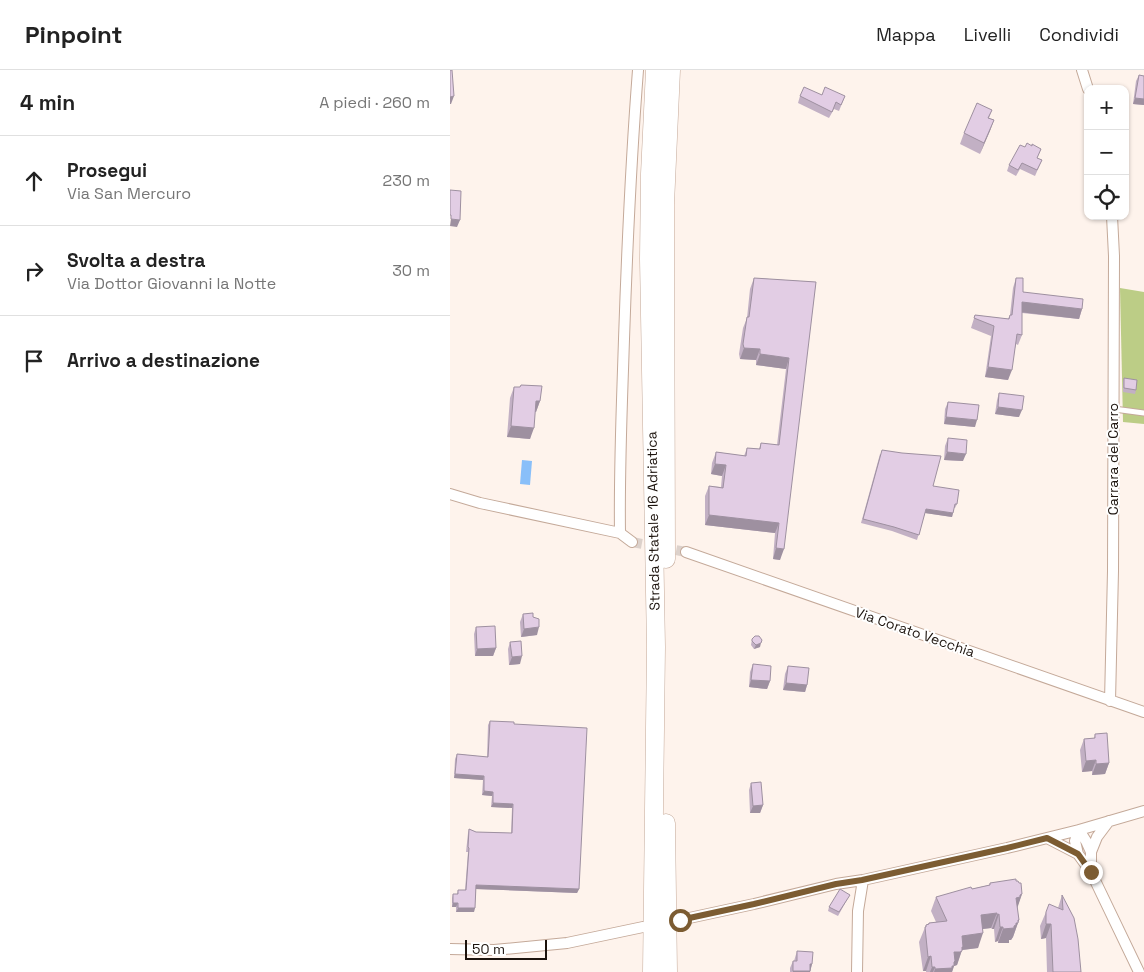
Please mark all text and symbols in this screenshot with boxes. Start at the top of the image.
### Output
text: Pinpoint [25,19,122,50]
text: Mappa [876,23,936,46]
text: Livelli [964,23,1011,46]
text: Condividi [1039,23,1119,46]
map controls [1084,85,1129,220]
button: + [1084,85,1129,130]
text: 4 min [20,89,75,116]
text: A piedi · 260 m [319,92,430,113]
button: − [1084,130,1129,175]
text: Prosegui [67,158,147,183]
icon: ahead [20,167,48,195]
text: 230 m [383,170,430,191]
button: locate [1084,175,1129,220]
text: Via San Mercuro [67,183,191,204]
text: Svolta a destra [67,248,205,273]
icon: right [20,257,48,285]
text: 30 m [392,260,430,281]
text: Via Dottor Giovanni la Notte [67,273,276,294]
icon: arrive [20,347,48,375]
text: Arrivo a destinazione [67,348,260,373]
street label: Carrara del Carro [1104,403,1122,515]
street label: Strada Statale 16 Adriatica [642,431,664,611]
street label: Via Corato Vecchia [853,603,977,661]
route end [1080,861,1103,884]
route start [669,909,692,932]
scale bar [465,937,548,960]
text: 50 m [472,940,505,958]

